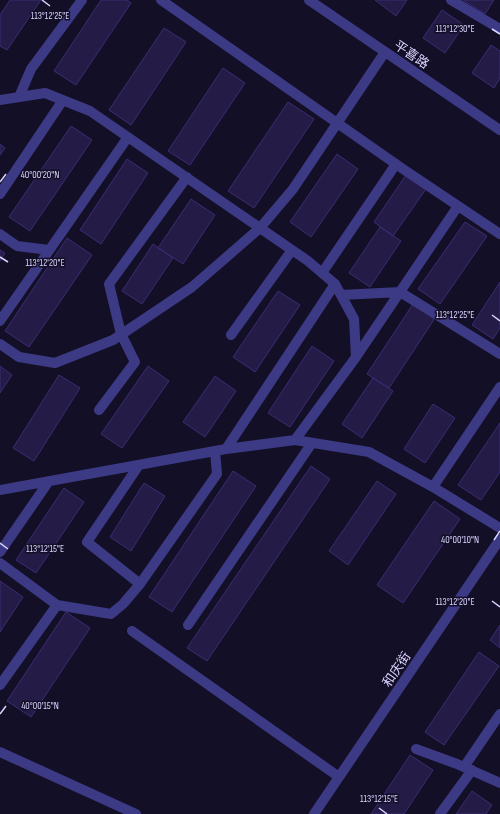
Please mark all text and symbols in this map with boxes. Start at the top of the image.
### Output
text: 113°12'25"E [31,10,69,22]
text: 113°12'30"E [435,23,475,35]
street label: 平喜路 [391,37,432,72]
text: 40°00'20"N [21,169,59,181]
text: 113°12'20"E [25,257,65,269]
text: 113°12'25"E [436,309,474,321]
text: 40°00'10"N [441,534,479,546]
text: 113°12'15"E [26,543,64,555]
text: 113°12'20"E [435,596,475,608]
street label: 和庆街 [379,649,414,690]
text: 40°00'15"N [21,700,59,712]
text: 113°12'15"E [360,793,398,805]

